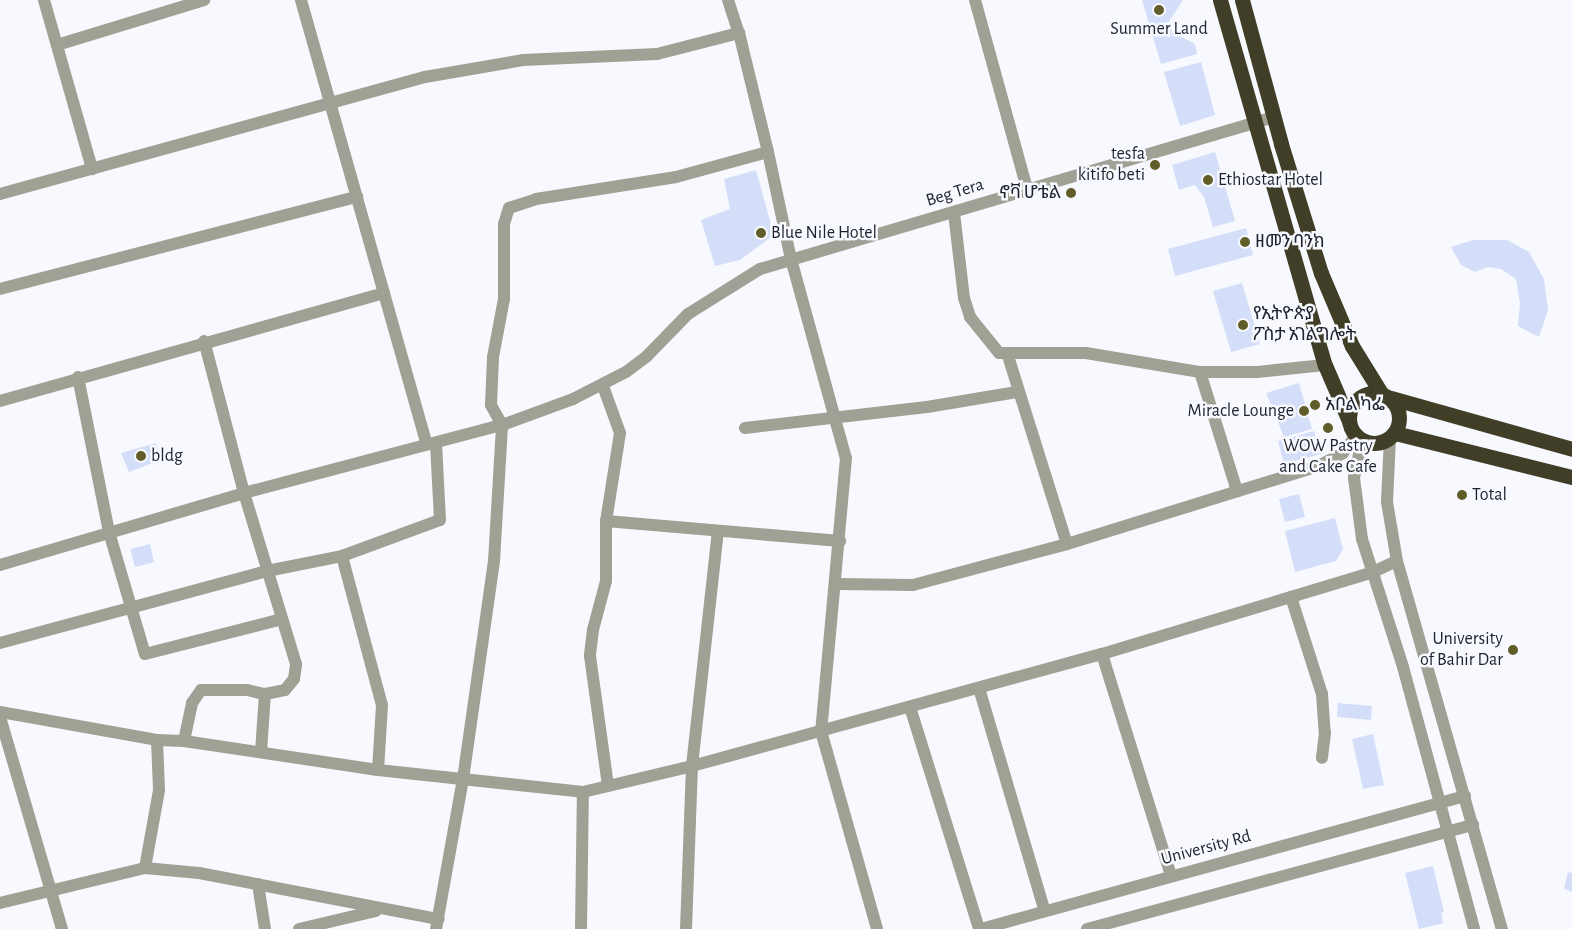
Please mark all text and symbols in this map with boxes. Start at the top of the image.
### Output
marker: Summer Land [1153,4,1165,16]
place label: Summer Land [1110,18,1208,40]
place label: tesfa kitifo beti [1078,144,1145,186]
marker: tesfa kitifo beti [1149,159,1161,171]
place label: Ethiostar Hotel [1218,169,1323,191]
street label: Beg Tera [924,174,986,212]
marker: Ethiostar Hotel [1202,174,1214,186]
place label: ኖቫ ሆቴል [999,182,1061,204]
marker: ኖቫ ሆቴል [1065,187,1077,199]
place label: Blue Nile Hotel [771,222,877,244]
marker: Blue Nile Hotel [755,227,767,239]
place label: ዘመን ባንክ [1255,231,1325,253]
marker: ዘመን ባንክ [1239,236,1251,248]
place label: የኢትዮጵያ ፖስታ አገልግሎት [1253,304,1356,346]
marker: የኢትዮጵያ ፖስታ አገልግሎት [1237,319,1249,331]
place label: አቦል ካፌ [1325,394,1385,416]
marker: አቦል ካፌ [1309,399,1321,411]
place label: Miracle Lounge [1187,400,1294,422]
marker: Miracle Lounge [1298,405,1310,417]
marker: WOW Pastry and Cake Cafe [1322,422,1334,434]
place label: WOW Pastry and Cake Cafe [1279,436,1377,478]
place label: bldg [151,445,183,467]
marker: bldg [135,450,147,462]
place label: Total [1472,484,1507,506]
marker: Total [1456,489,1468,501]
place label: University of Bahir Dar [1420,629,1503,672]
marker: University of Bahir Dar [1507,644,1519,656]
street label: University Rd [1159,826,1253,870]

